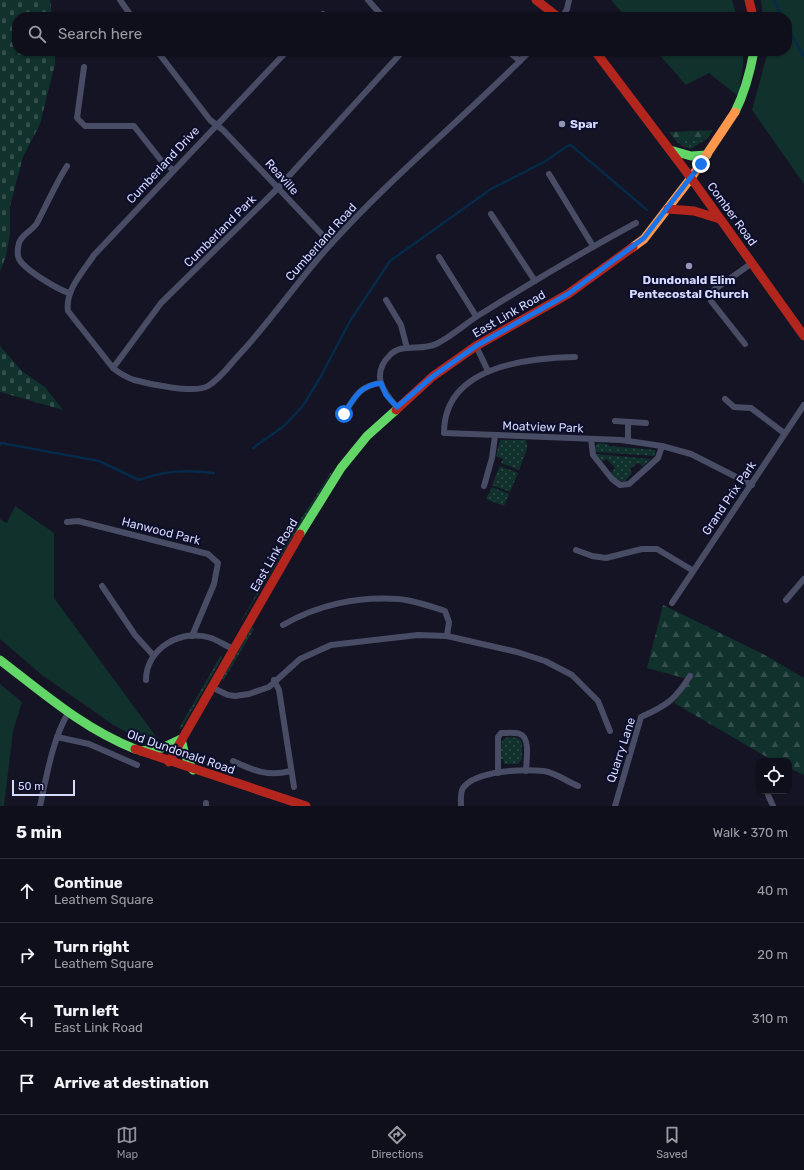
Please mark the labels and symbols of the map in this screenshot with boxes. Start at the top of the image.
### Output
place label: Spar [570,117,599,131]
marker: Spar [557,119,567,129]
street label: Cumberland Drive [124,123,202,206]
route end [692,155,710,173]
street label: Reaville [262,156,302,198]
street label: Comber Road [704,180,760,248]
street label: Cumberland Park [181,191,260,270]
street label: Cumberland Road [282,200,360,284]
marker: Dundonald Elim Pentecostal Church [684,261,694,271]
place label: Dundonald Elim Pentecostal Church [629,273,749,301]
street label: East Link Road [470,287,548,341]
route start [335,405,353,423]
street label: Moatview Park [502,419,585,435]
street label: Grand Prix Park [699,458,759,538]
street label: Hanwood Park [120,514,203,548]
street label: East Link Road [247,516,301,594]
street label: Quarry Lane [604,715,638,784]
street label: Old Dundonald Road [125,727,237,777]
scale bar [12,778,75,797]

